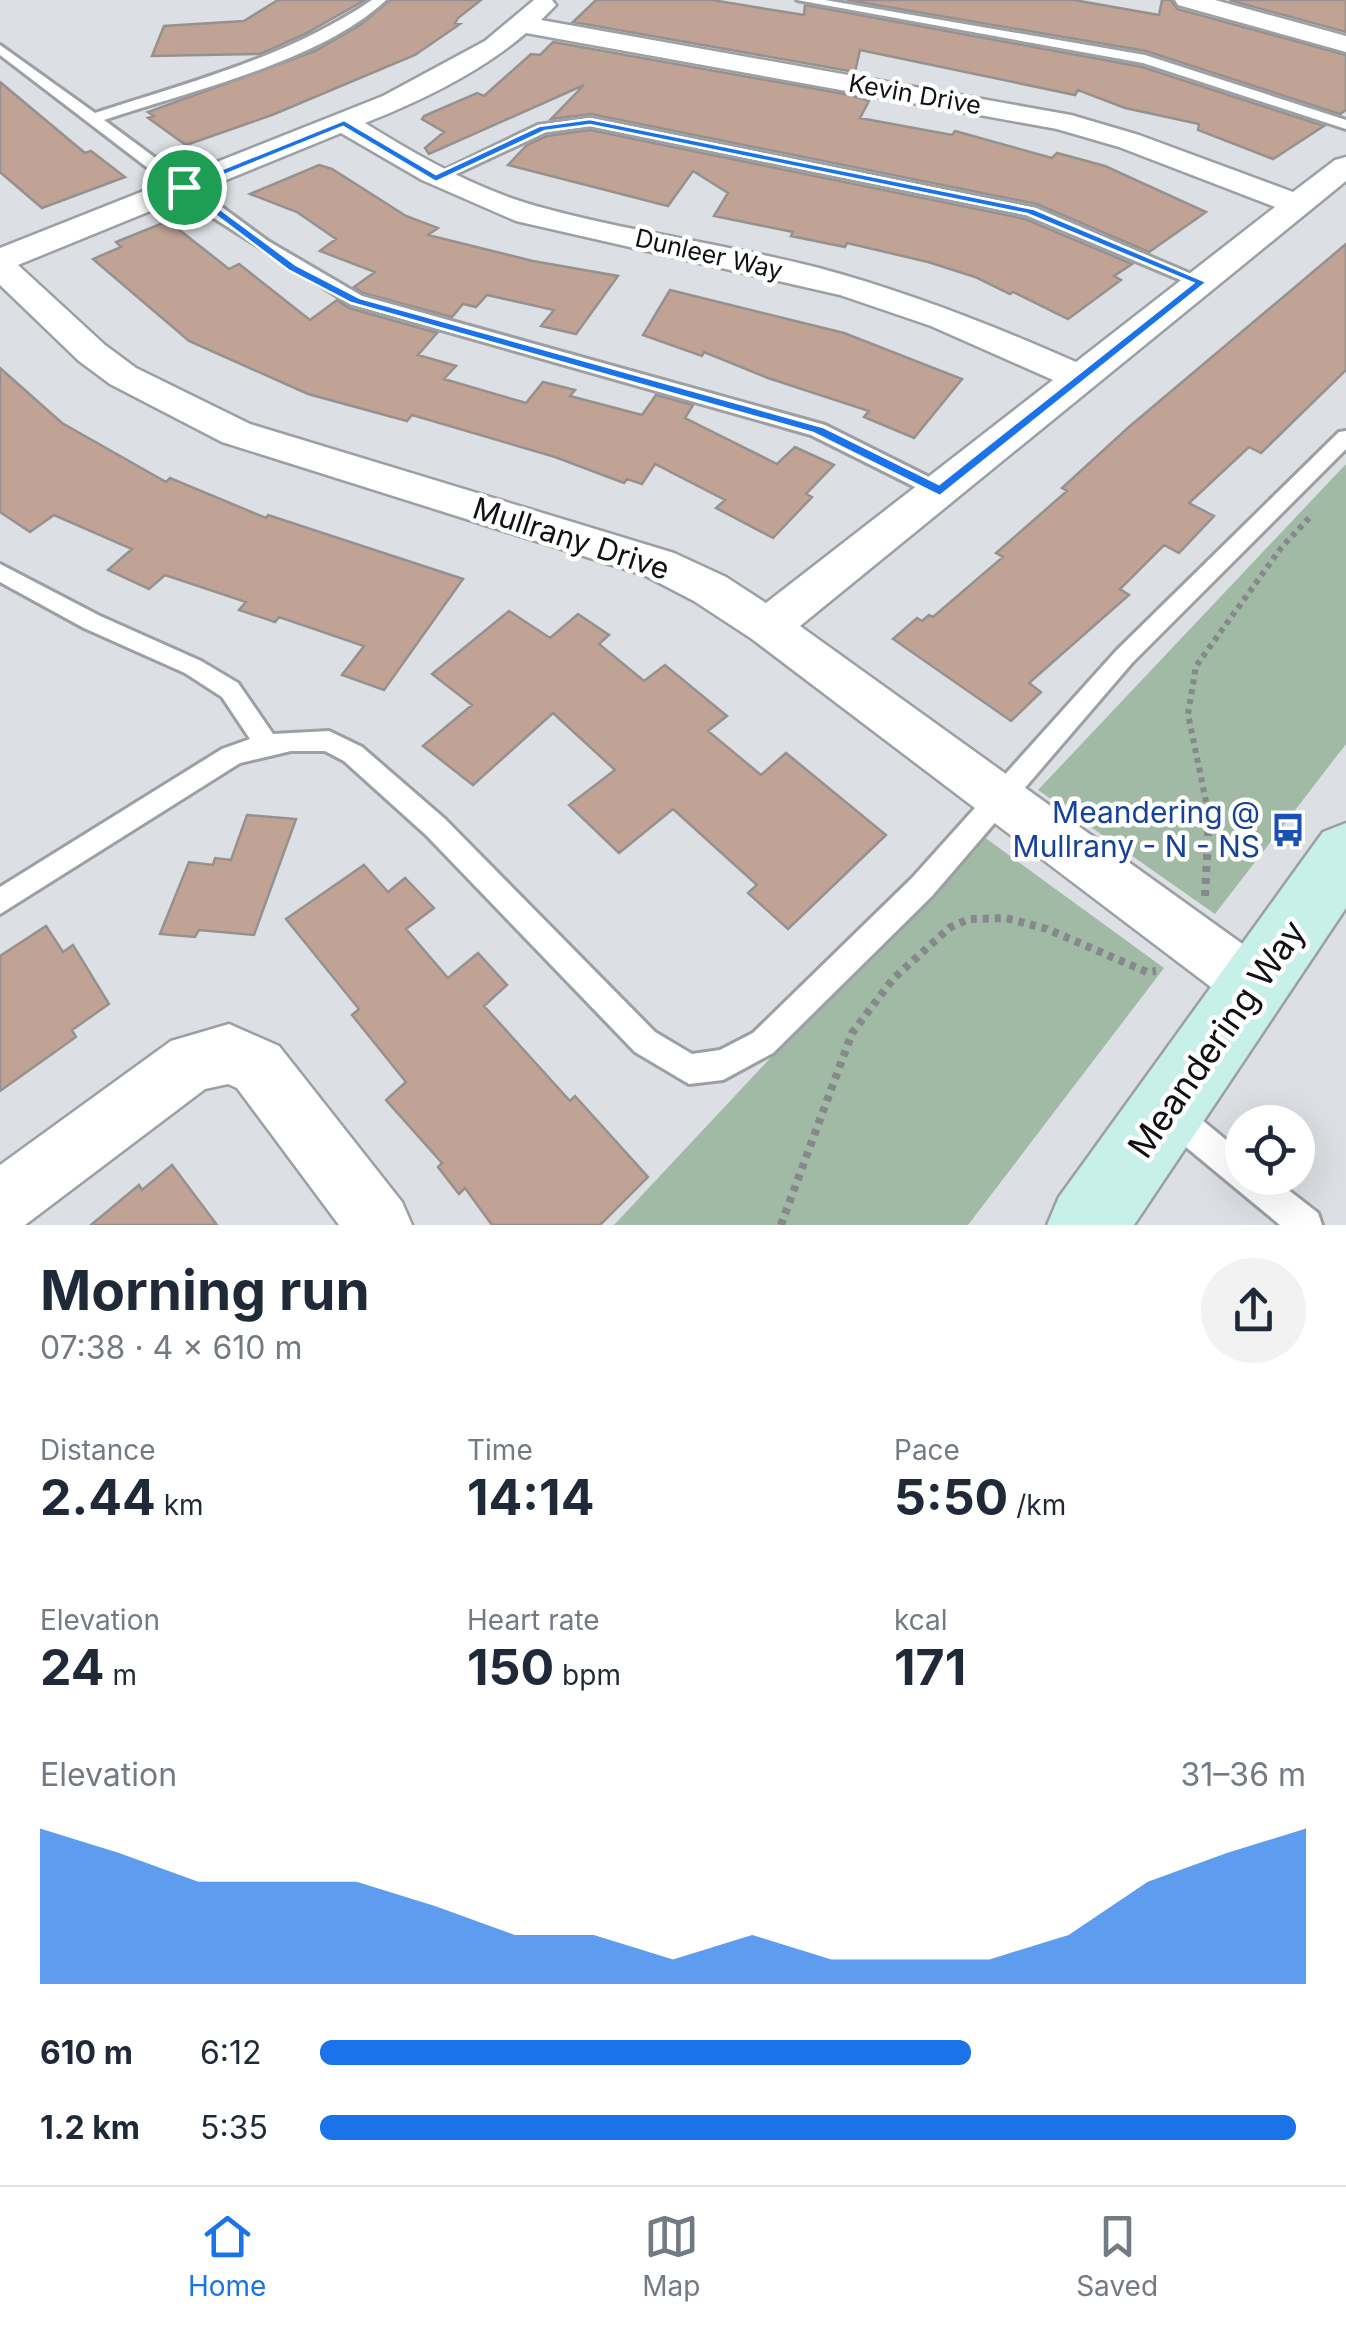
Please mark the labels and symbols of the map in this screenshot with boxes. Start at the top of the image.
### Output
street label: Kevin Drive [846,68,984,120]
pin [142,145,227,230]
street label: Dunleer Way [632,222,786,286]
street label: Mullrany Drive [468,489,674,587]
place label: Meandering @ Mullrany - N - NS [1013,794,1260,864]
bus stop icon: Meandering @ Mullrany - N - NS [1269,811,1307,849]
street label: Meandering Way [1119,912,1314,1165]

